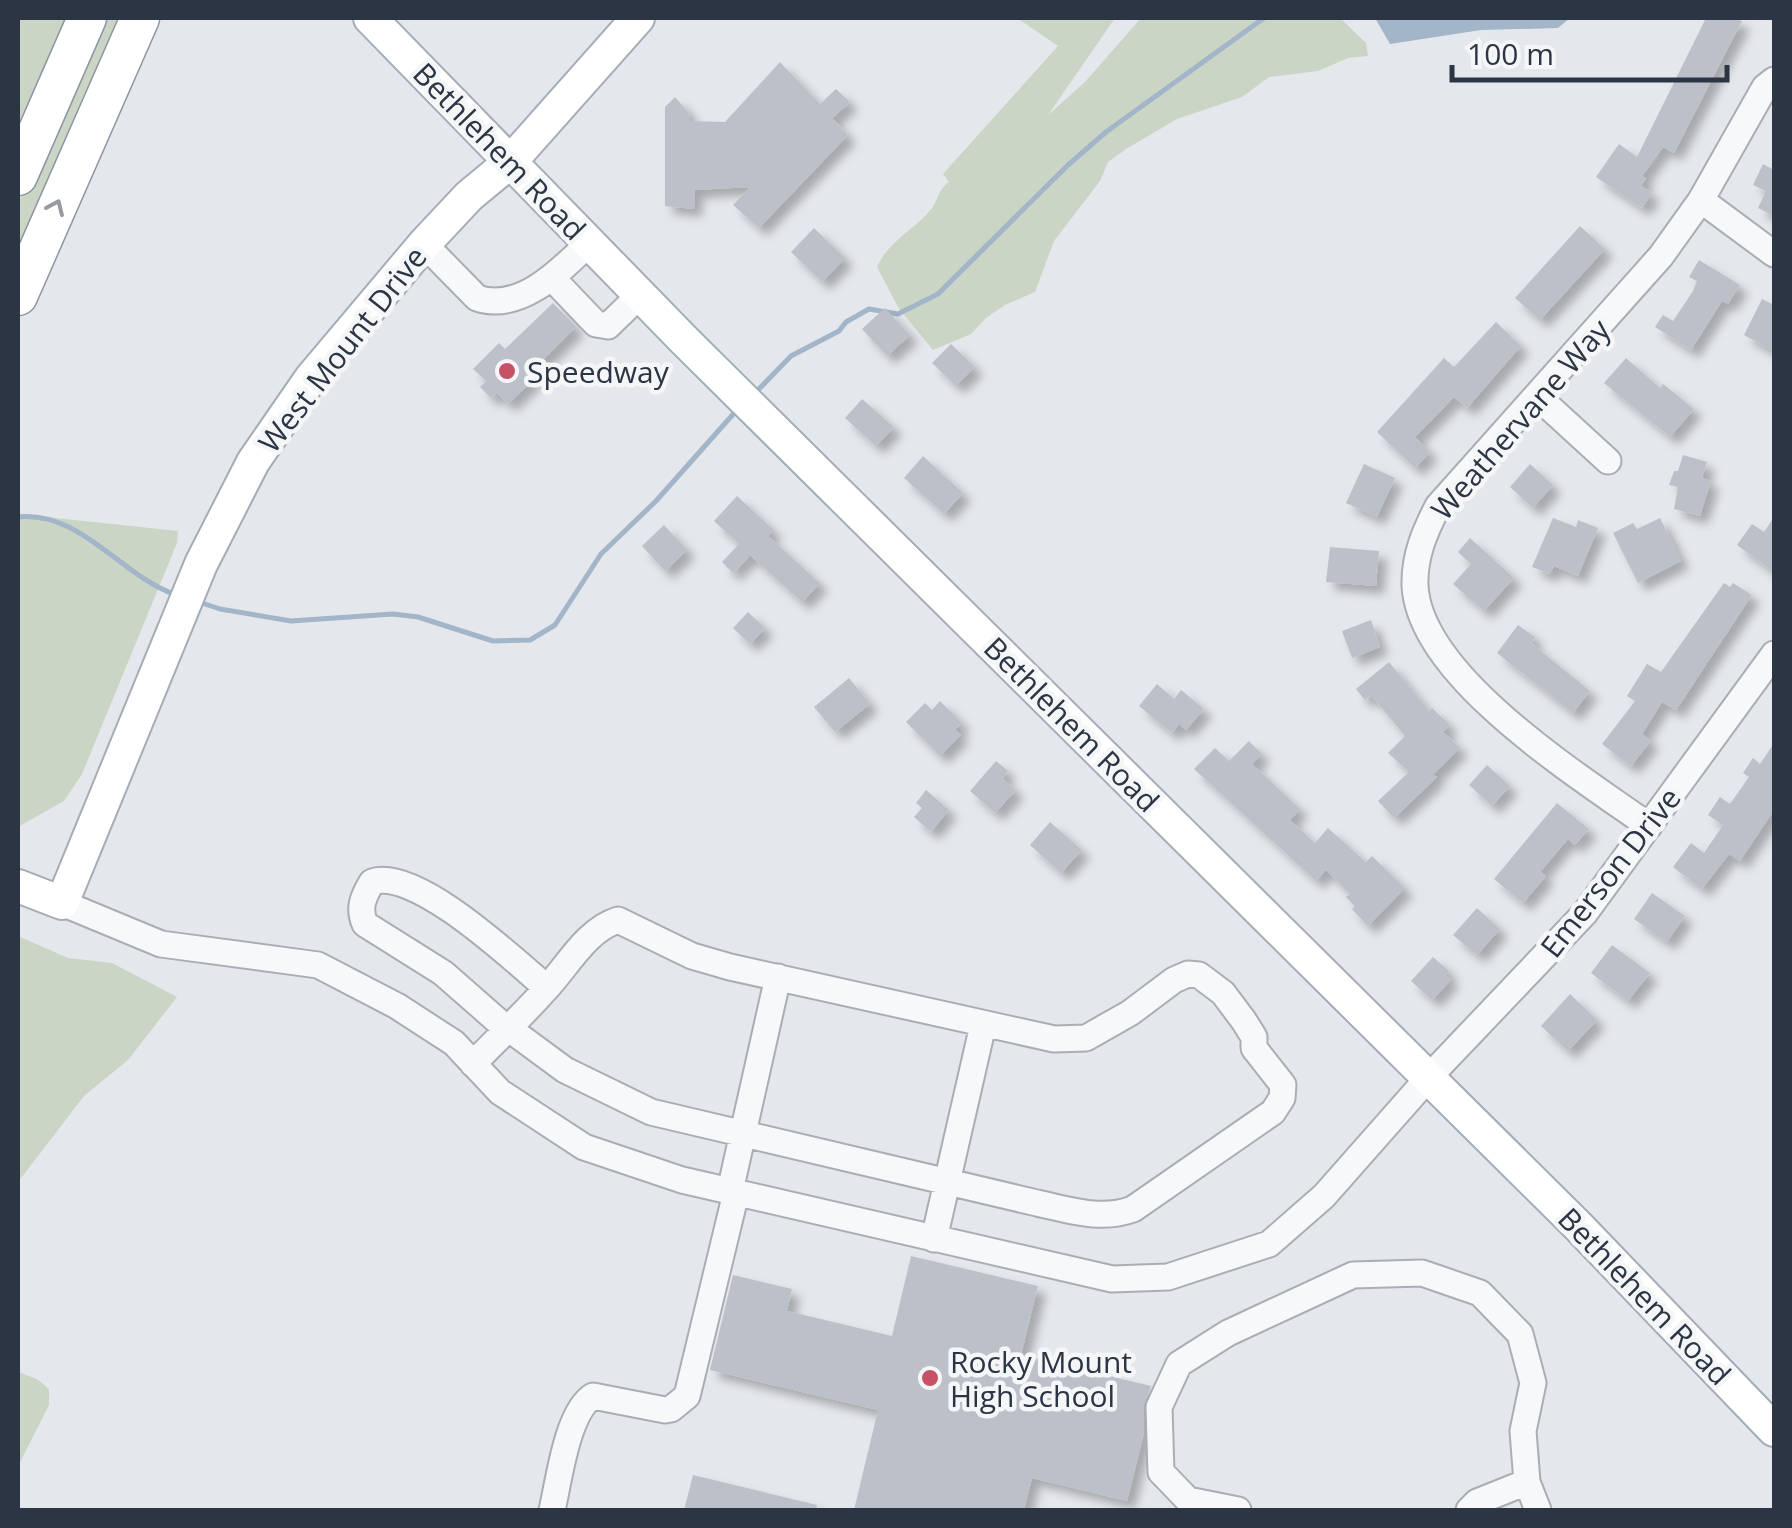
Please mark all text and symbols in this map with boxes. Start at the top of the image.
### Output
scale bar [1452,20,1727,82]
text: 100 m [1467,33,1554,74]
street label: Bethlehem Road [405,53,595,249]
one-way arrow [44,199,64,217]
street label: West Mount Drive [249,237,435,461]
street label: Weathervane Way [1421,309,1619,528]
place label: Speedway [527,351,670,392]
marker: Speedway [496,360,518,382]
street label: Bethlehem Road [975,627,1169,821]
street label: Emerson Drive [1531,778,1689,966]
street label: Bethlehem Road [1550,1198,1740,1394]
place label: Rocky Mount High School [950,1341,1132,1416]
marker: Rocky Mount High School [919,1367,941,1389]

